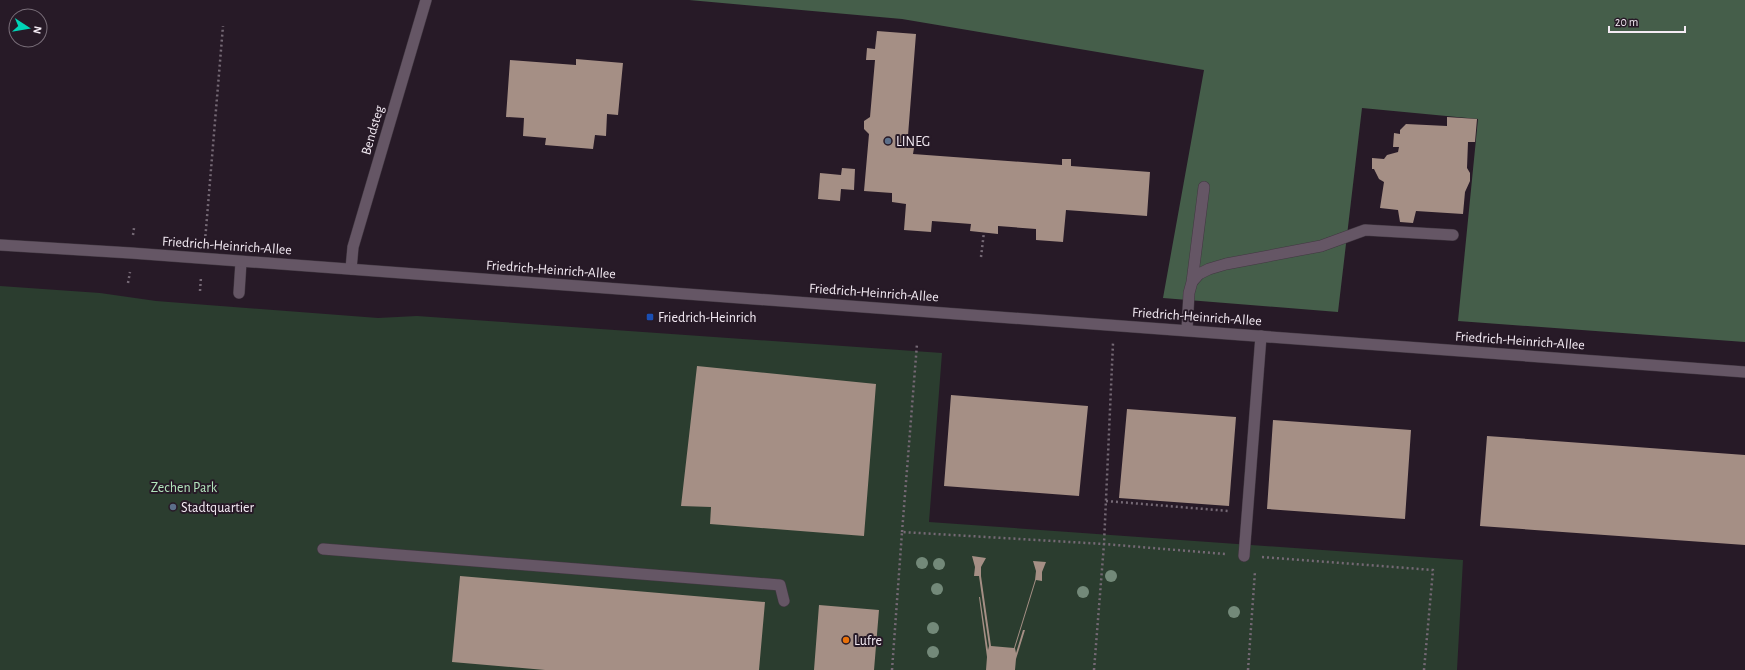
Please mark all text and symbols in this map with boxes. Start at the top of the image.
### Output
north arrow [8,8,48,48]
scale bar [1609,8,1685,34]
text: 20 m [1615,16,1638,28]
text: N [31,25,43,35]
street label: Bendsteg [359,104,387,157]
place label: LINEG [896,135,930,149]
marker: LINEG [883,136,893,146]
street label: Friedrich-Heinrich-Allee [162,234,292,258]
street label: Friedrich-Heinrich-Allee [486,258,616,282]
street label: Friedrich-Heinrich-Allee [809,281,939,305]
street label: Friedrich-Heinrich-Allee [1132,305,1262,329]
place label: Friedrich-Heinrich [658,311,756,325]
marker: Friedrich-Heinrich [645,312,655,322]
street label: Friedrich-Heinrich-Allee [1455,329,1585,353]
park label: Zechen Park [151,481,218,495]
place label: Stadtquartier [181,501,254,515]
marker: Stadtquartier [168,502,178,512]
place label: Lufre [854,634,882,648]
marker: Lufre [841,635,851,645]

